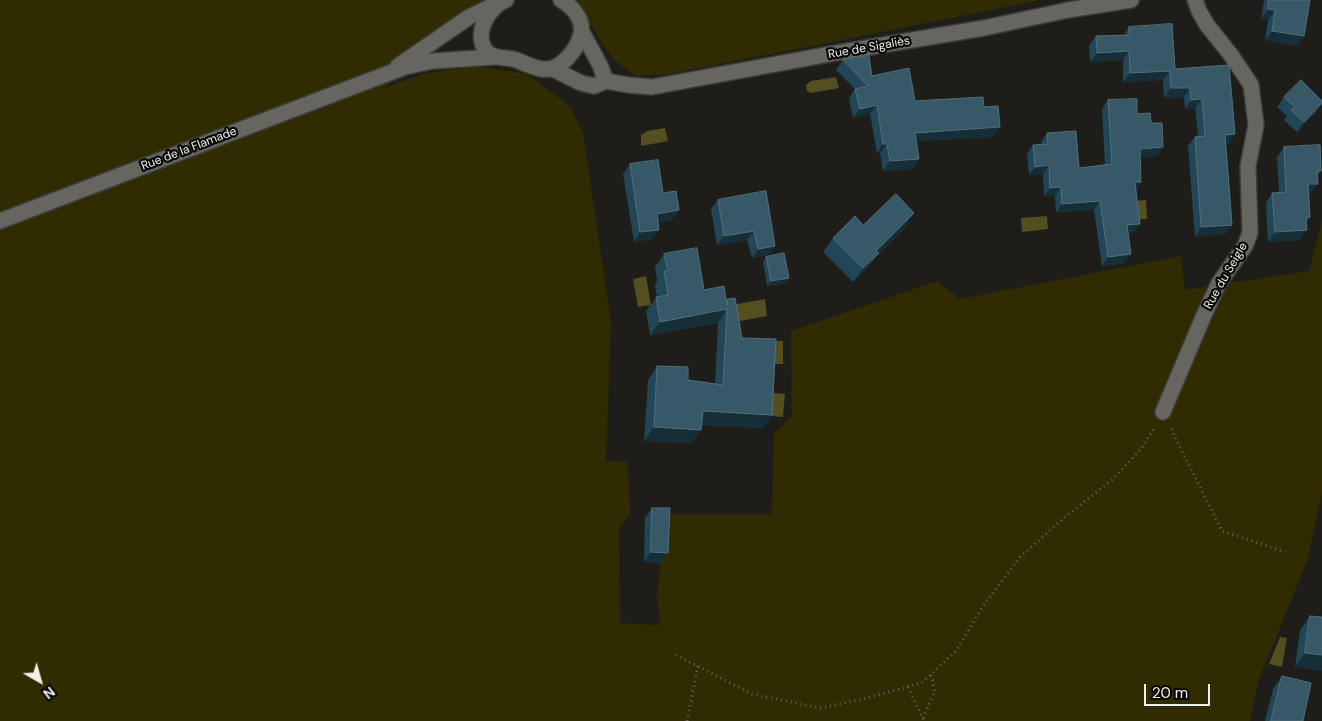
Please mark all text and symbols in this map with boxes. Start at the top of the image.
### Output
street label: Rue de Sigaliès [827,34,911,62]
street label: Rue de la Flamade [139,124,239,174]
street label: Rue du Seigle [1201,240,1251,312]
north arrow [15,656,65,706]
scale bar [1147,674,1213,706]
text: N [40,683,59,703]
text: 20 m [1152,683,1188,703]

